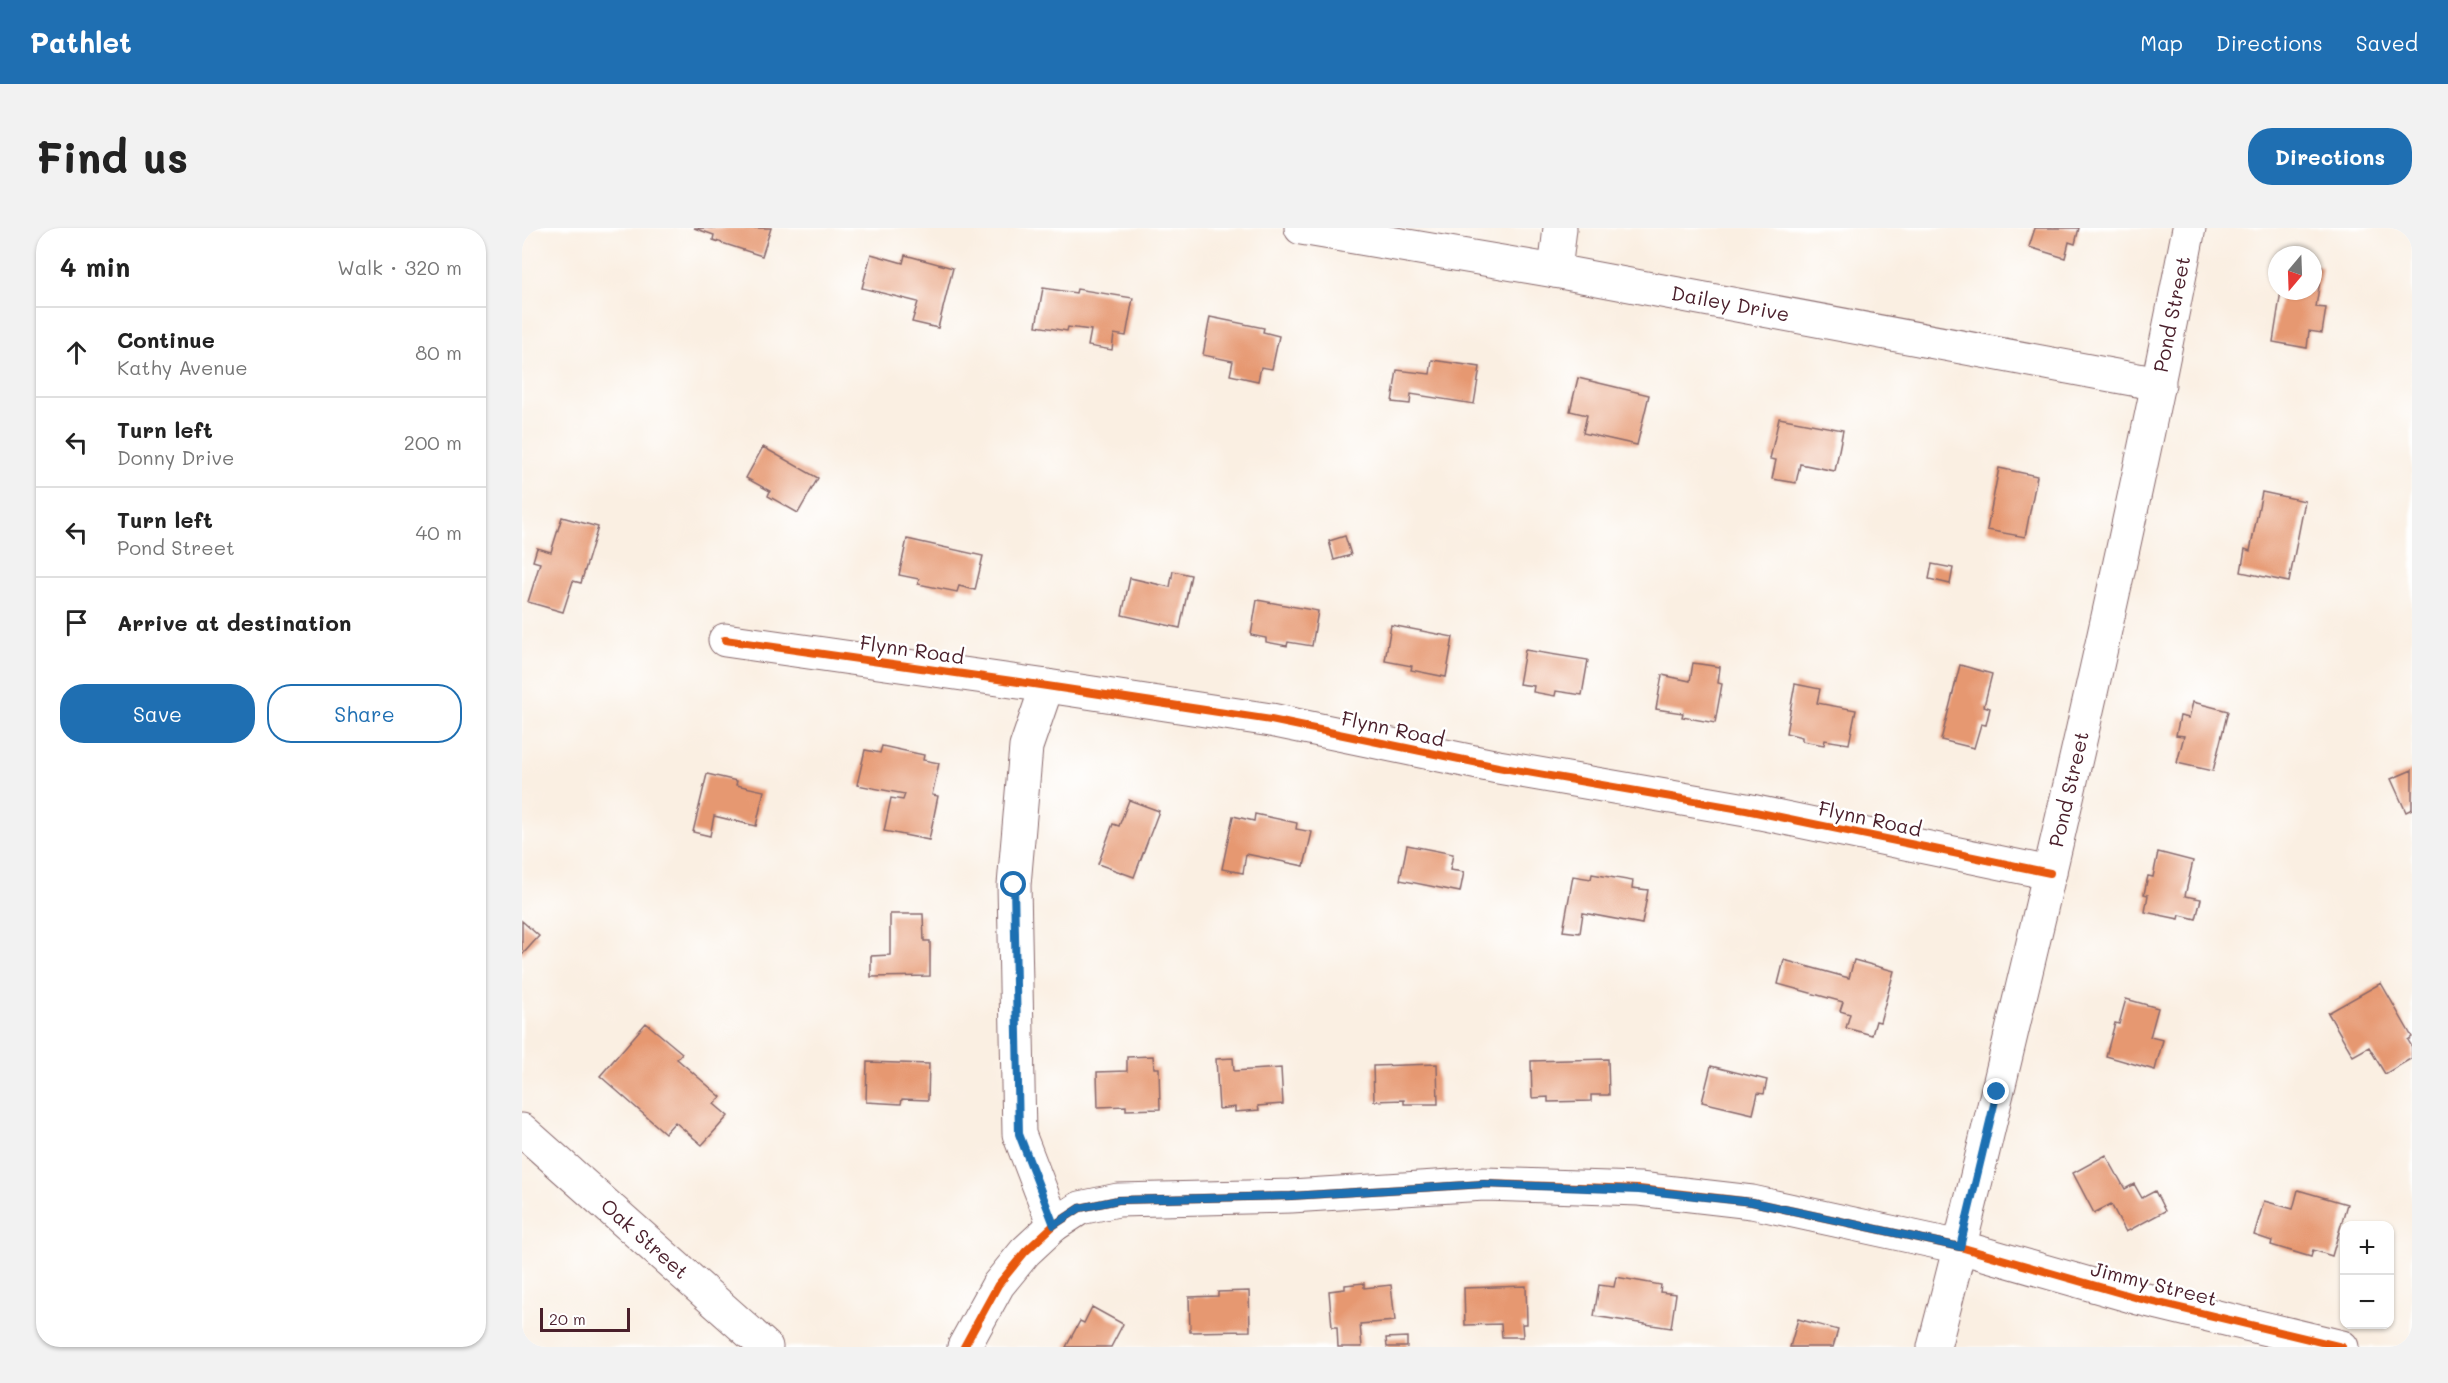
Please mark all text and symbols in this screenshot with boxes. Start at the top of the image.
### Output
text: Pathlet [30,24,132,60]
text: Map [2140,29,2183,56]
text: Directions [2216,29,2323,56]
text: Saved [2356,29,2418,56]
button: Directions [2248,128,2412,185]
text: Find us [36,129,188,184]
north arrow [2268,246,2322,300]
text: 4 min [60,250,130,284]
text: Walk · 320 m [337,254,462,280]
street label: Pond Street [2147,254,2195,374]
street label: Dailey Drive [1669,279,1792,327]
text: Continue [117,325,215,354]
icon: ahead [60,336,93,369]
text: 80 m [415,339,462,365]
text: Kathy Avenue [117,354,248,380]
text: Turn left [117,415,213,444]
icon: left [60,426,93,459]
text: 200 m [404,429,462,455]
text: Donny Drive [117,444,234,470]
text: Turn left [117,505,213,534]
icon: left [60,516,93,549]
text: 40 m [416,519,462,545]
text: Pond Street [117,534,235,560]
icon: arrive [60,606,93,639]
text: Arrive at destination [117,608,352,637]
street label: Flynn Road [858,629,966,669]
button: Save [60,684,255,743]
button: Share [267,684,462,743]
street label: Flynn Road [1339,704,1447,752]
street label: Pond Street [2042,728,2094,849]
street label: Flynn Road [1816,794,1924,842]
route start [1000,871,1026,897]
route end [1983,1078,2009,1104]
street label: Oak Street [596,1192,695,1284]
map controls [2340,1221,2394,1329]
button: + [2340,1221,2394,1275]
street label: Jimmy Street [2088,1255,2220,1311]
button: − [2340,1275,2394,1329]
scale bar [540,1305,630,1332]
text: 20 m [549,1308,586,1329]

